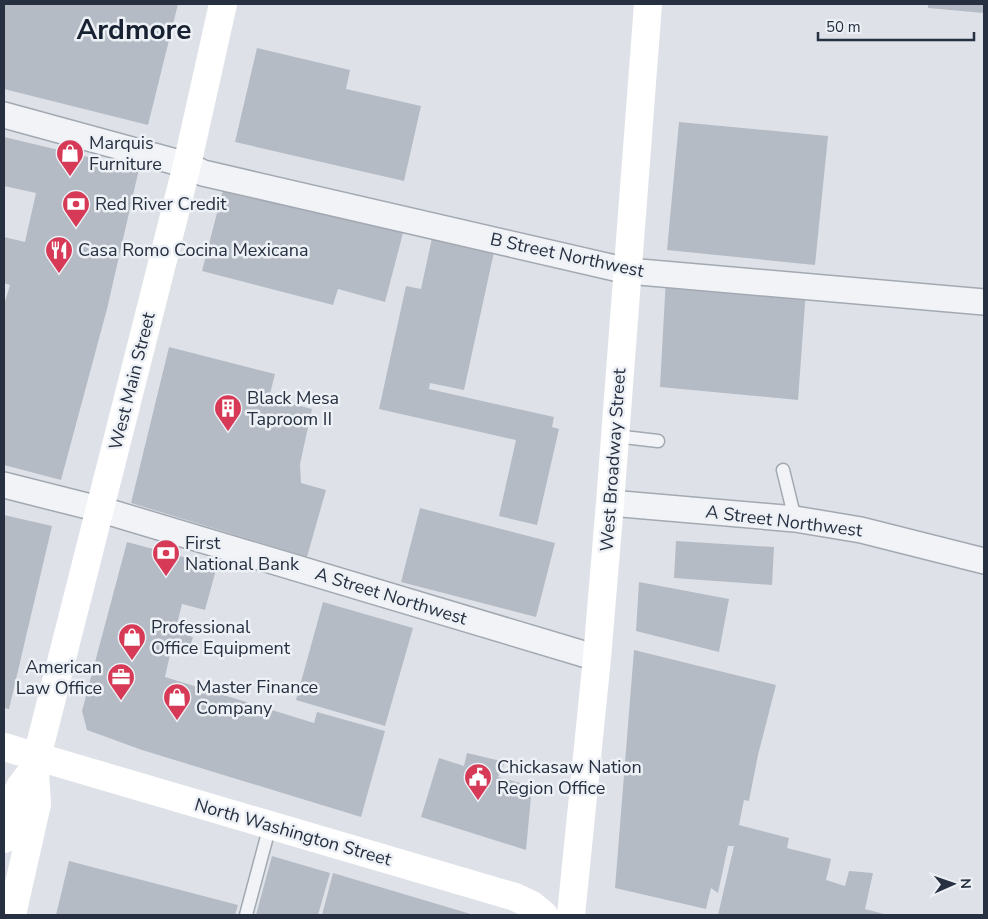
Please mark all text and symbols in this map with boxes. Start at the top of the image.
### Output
scale bar [818,10,974,42]
district label: Ardmore [77,11,192,49]
text: 50 m [826,17,861,37]
place label: Marquis Furniture [89,131,162,176]
shop icon: Marquis Furniture [55,138,85,177]
bank icon: Red River Credit [61,189,91,228]
place label: Red River Credit [95,192,227,216]
street label: B Street Northwest [488,227,647,283]
restaurant icon: Casa Romo Cocina Mexicana [44,235,74,274]
place label: Casa Romo Cocina Mexicana [78,238,309,262]
street label: West Main Street [103,309,161,452]
street label: West Broadway Street [595,367,631,552]
place label: Black Mesa Taproom II [247,386,339,431]
building icon: Black Mesa Taproom II [213,393,243,432]
street label: A Street Northwest [704,499,864,543]
place label: First National Bank [185,531,300,576]
bank icon: First National Bank [151,538,181,577]
street label: A Street Northwest [312,561,471,631]
place label: Professional Office Equipment [151,615,291,660]
shop icon: Professional Office Equipment [117,622,147,661]
place label: American Law Office [16,655,102,700]
office icon: American Law Office [106,662,136,701]
place label: Master Finance Company [196,675,318,720]
shop icon: Master Finance Company [162,682,192,721]
place label: Chickasaw Nation Region Office [497,755,642,800]
public building icon: Chickasaw Nation Region Office [463,762,493,801]
street label: North Washington Street [192,792,395,872]
north arrow [928,859,978,909]
text: N [956,878,975,889]

